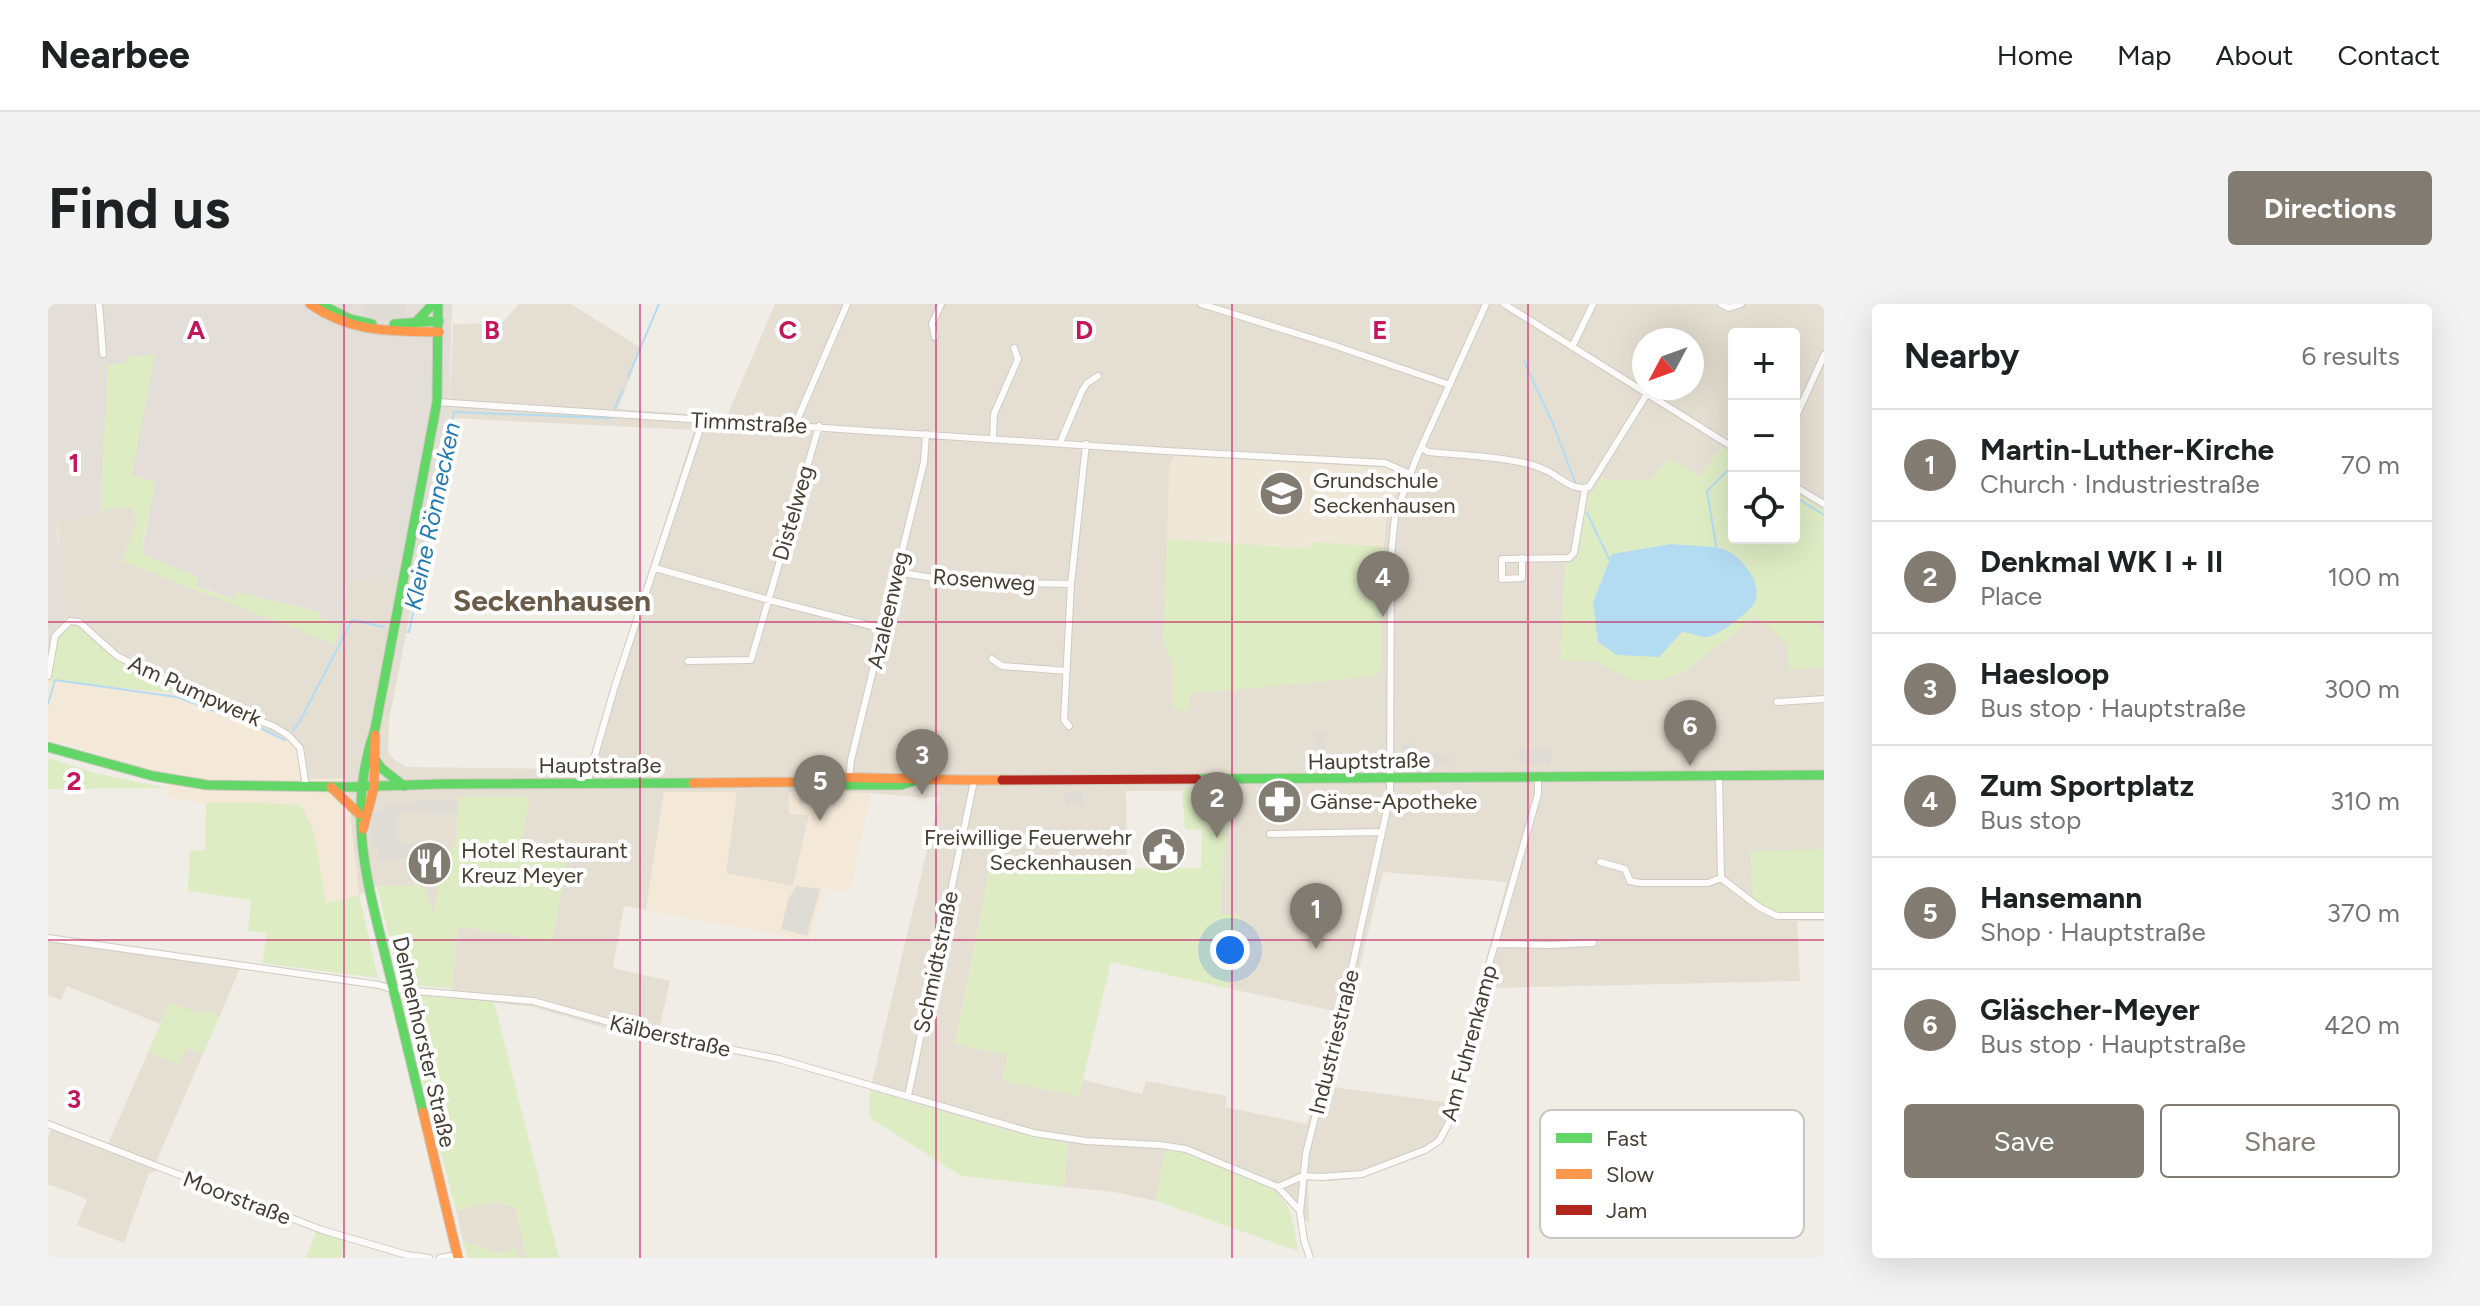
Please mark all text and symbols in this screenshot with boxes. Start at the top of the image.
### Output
text: Nearbee [40,32,190,78]
text: Home [1997,38,2073,72]
text: Map [2117,38,2172,72]
text: About [2216,38,2293,72]
text: Contact [2337,38,2440,72]
button: Directions [2228,171,2432,245]
text: Find us [48,175,230,242]
text: A [187,314,206,346]
text: B [484,314,500,346]
text: C [779,314,798,346]
text: D [1075,314,1093,346]
text: E [1372,314,1388,346]
north arrow [1632,328,1704,400]
map controls [1728,328,1800,544]
button: + [1728,328,1800,400]
text: Nearby [1904,336,2019,377]
text: 6 results [2302,340,2400,372]
button: − [1728,400,1800,472]
street label: Timmstraße [690,406,808,440]
water label: Kleine Rönnecken [398,420,466,612]
text: Martin-Luther-Kirche [1980,431,2274,468]
text: 1 [69,447,79,479]
text: 1 [1925,449,1935,481]
text: 70 m [2341,449,2400,481]
street label: Distelweg [767,462,819,564]
place label: Grundschule Seckenhausen [1313,467,1455,519]
text: Church · Industriestraße [1980,468,2260,500]
school or university icon: Grundschule Seckenhausen [1258,469,1306,517]
button: locate [1728,472,1800,544]
text: Denkmal WK I + II [1980,543,2223,580]
street label: Azaleenweg [861,549,915,671]
pin: 4 [1357,551,1409,617]
text: 2 [1922,561,1938,593]
text: 100 m [2327,561,2400,593]
street label: Rosenweg [932,563,1036,597]
text: Place [1980,580,2042,612]
district label: Seckenhausen [453,582,651,619]
street label: Am Pumpwerk [124,650,266,732]
text: Haesloop [1980,655,2109,692]
text: 3 [1923,673,1937,705]
text: 300 m [2324,673,2400,705]
text: Bus stop · Hauptstraße [1980,692,2246,724]
pin: 6 [1664,700,1716,766]
pin: 3 [896,729,948,795]
street label: Hauptstraße [1307,746,1431,776]
street label: Hauptstraße [539,752,661,779]
pin: 5 [794,755,846,821]
text: 2 [66,765,82,797]
text: Zum Sportplatz [1980,767,2194,804]
pin: 2 [1191,772,1243,838]
pharmacy icon: Gänse-Apotheke [1255,777,1303,825]
text: 4 [1922,785,1938,817]
text: 310 m [2330,785,2400,817]
place label: Gänse-Apotheke [1310,788,1477,815]
text: Bus stop [1980,804,2081,836]
place label: Freiwillige Feuerwehr Seckenhausen [924,824,1133,876]
public building icon: Freiwillige Feuerwehr Seckenhausen [1139,826,1187,874]
place label: Hotel Restaurant Kreuz Meyer [461,837,628,889]
restaurant icon: Hotel Restaurant Kreuz Meyer [406,839,454,887]
text: Hansemann [1980,879,2142,916]
pin: 1 [1290,883,1342,949]
street label: Schmidtstraße [908,889,964,1035]
text: 5 [1922,897,1938,929]
text: 370 m [2327,897,2400,929]
text: Shop · Hauptstraße [1980,916,2206,948]
your location [1210,930,1250,970]
street label: Delmenhorster Straße [387,934,461,1150]
street label: Am Fuhrenkamp [1435,962,1503,1124]
street label: Industriestraße [1303,967,1365,1117]
text: Gläscher-Meyer [1980,991,2200,1028]
street label: Kälberstraße [607,1009,733,1063]
text: 6 [1922,1009,1938,1041]
text: 420 m [2324,1009,2400,1041]
text: Bus stop · Hauptstraße [1980,1028,2246,1060]
text: 3 [67,1083,81,1115]
button: Save [1904,1104,2144,1178]
button: Share [2160,1104,2400,1178]
legend [1540,1110,1804,1238]
text: Fast [1606,1125,1648,1152]
text: Slow [1606,1161,1655,1188]
street label: Moorstraße [179,1165,295,1231]
text: Jam [1606,1197,1647,1224]

